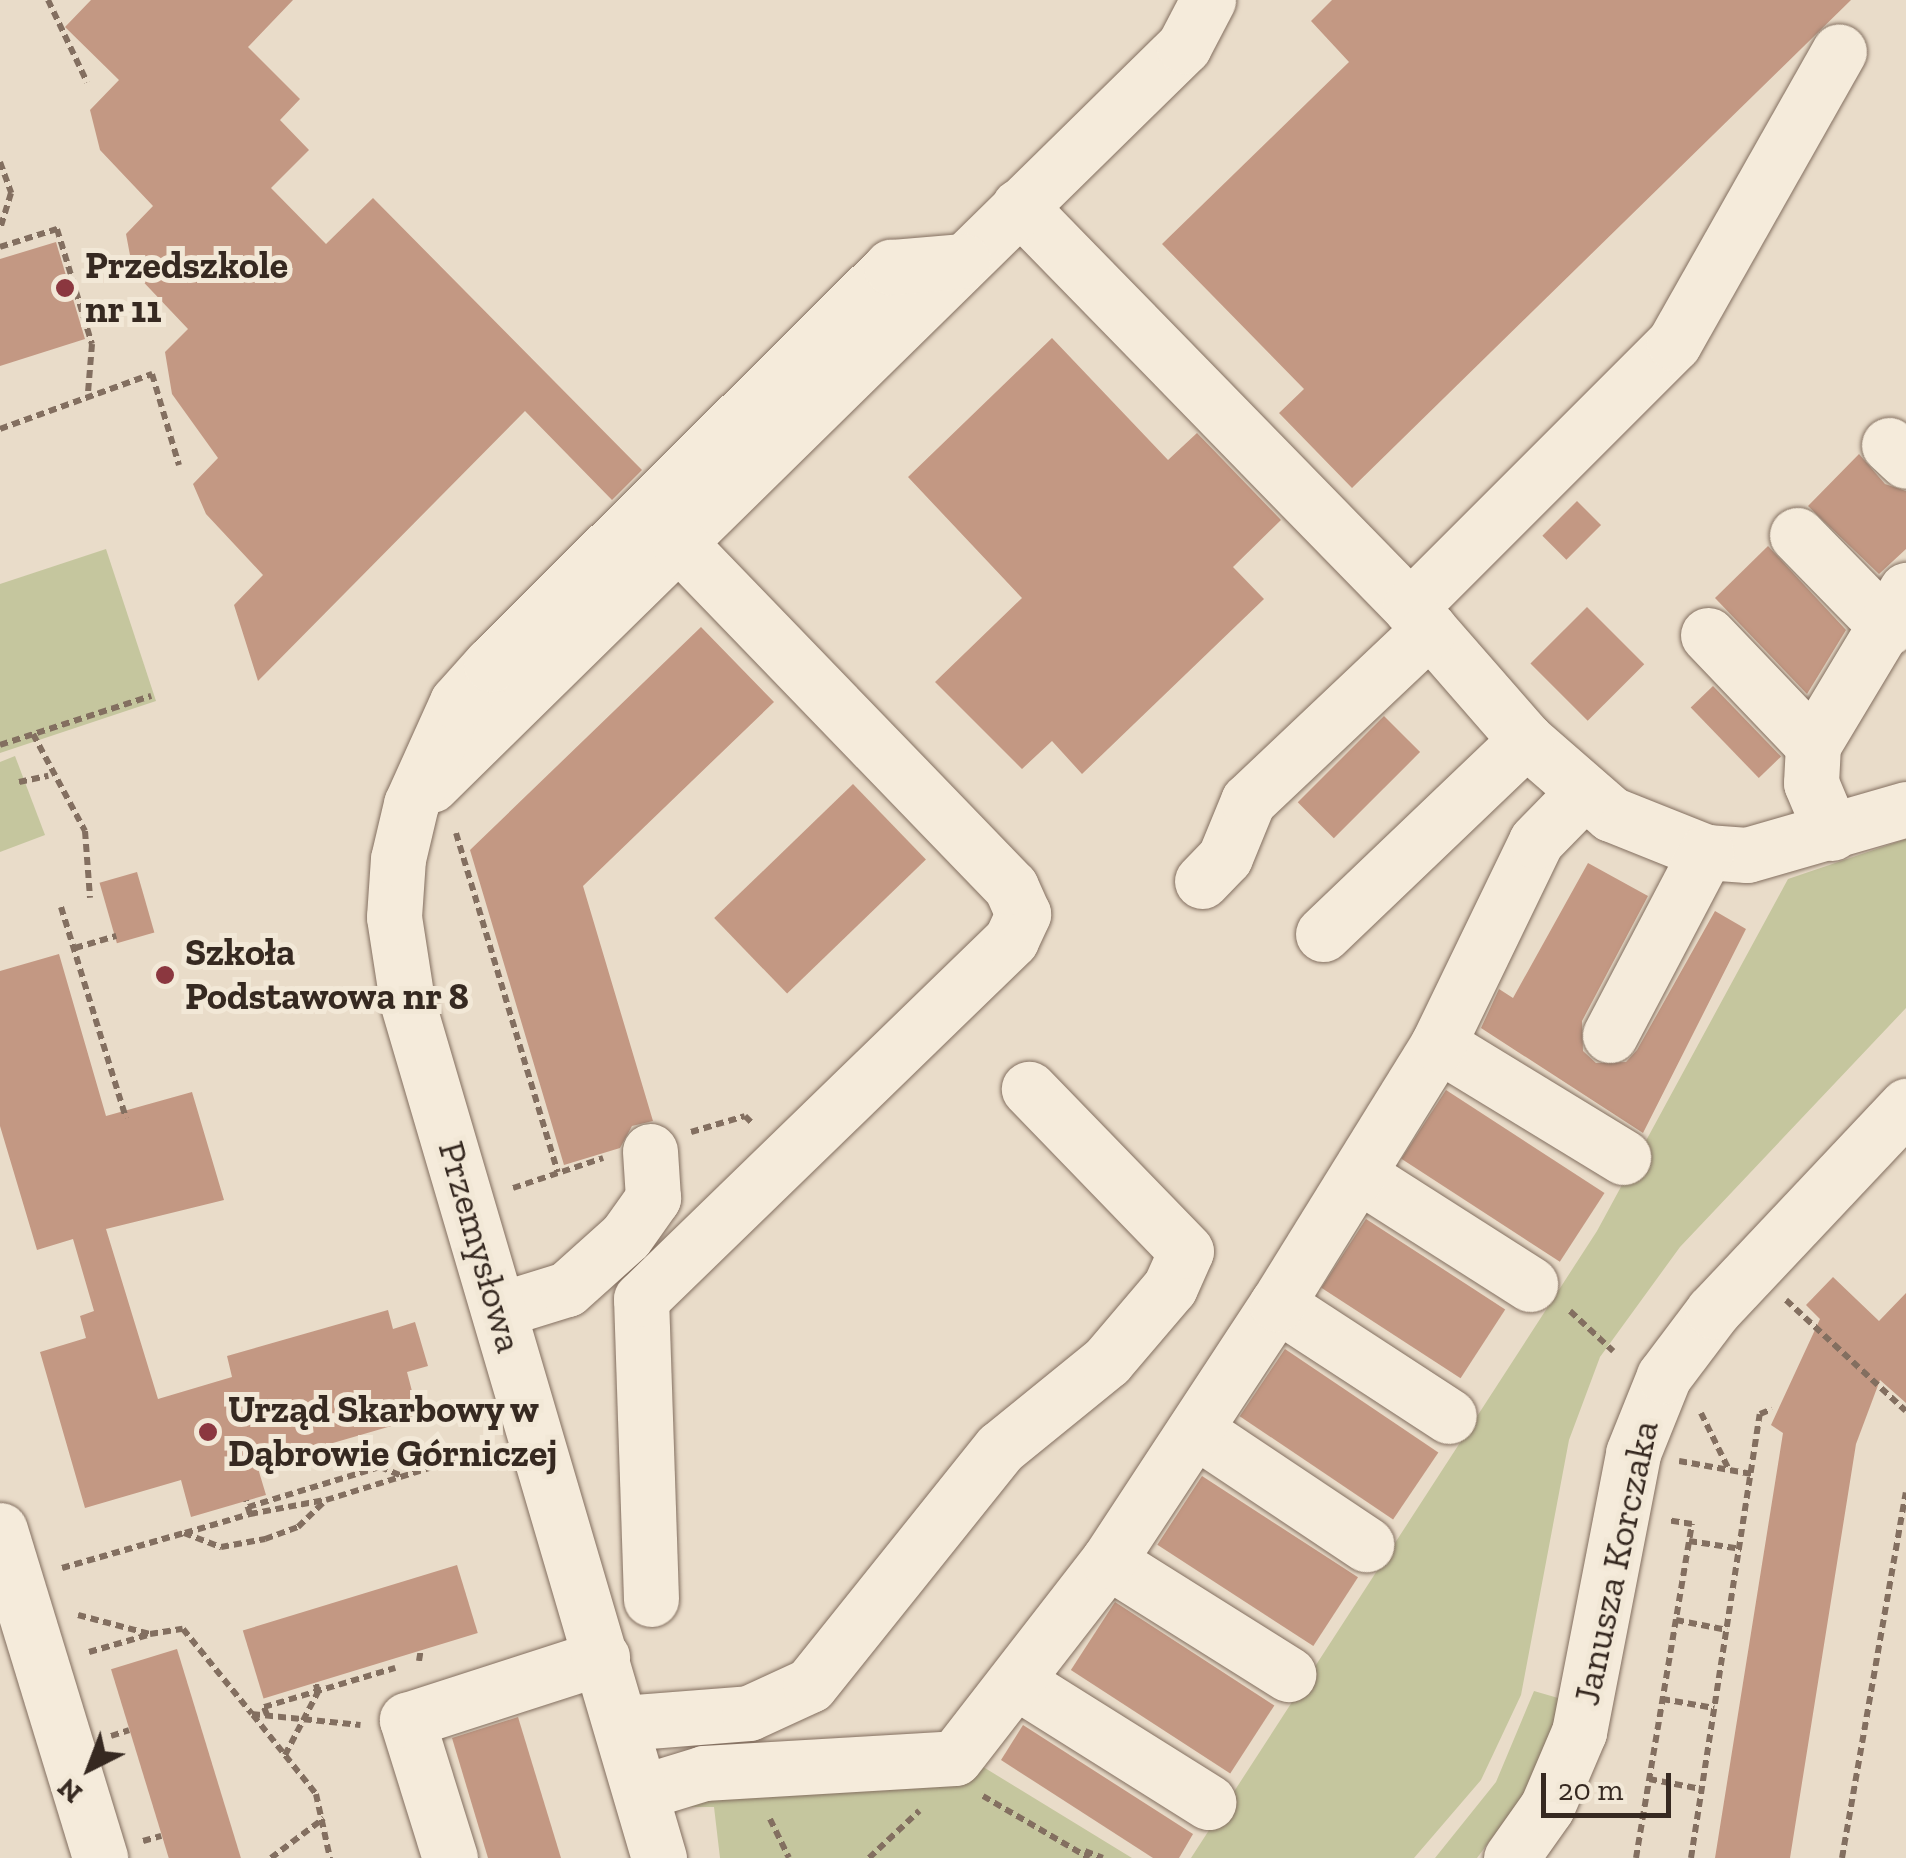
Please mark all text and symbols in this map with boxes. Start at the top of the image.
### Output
place label: Przedszkole nr 11 [85,243,288,332]
marker: Przedszkole nr 11 [54,277,76,299]
place label: Szkoła Podstawowa nr 8 [185,930,470,1019]
marker: Szkoła Podstawowa nr 8 [154,964,176,986]
street label: Przemysłowa [428,1136,532,1358]
place label: Urząd Skarbowy w Dąbrowie Górniczej [228,1387,557,1476]
street label: Janusza Korczaka [1564,1417,1668,1709]
marker: Urząd Skarbowy w Dąbrowie Górniczej [197,1421,219,1443]
north arrow [40,1718,140,1818]
scale bar [1546,1753,1676,1815]
text: N [51,1771,89,1810]
text: 20 m [1558,1772,1623,1808]

